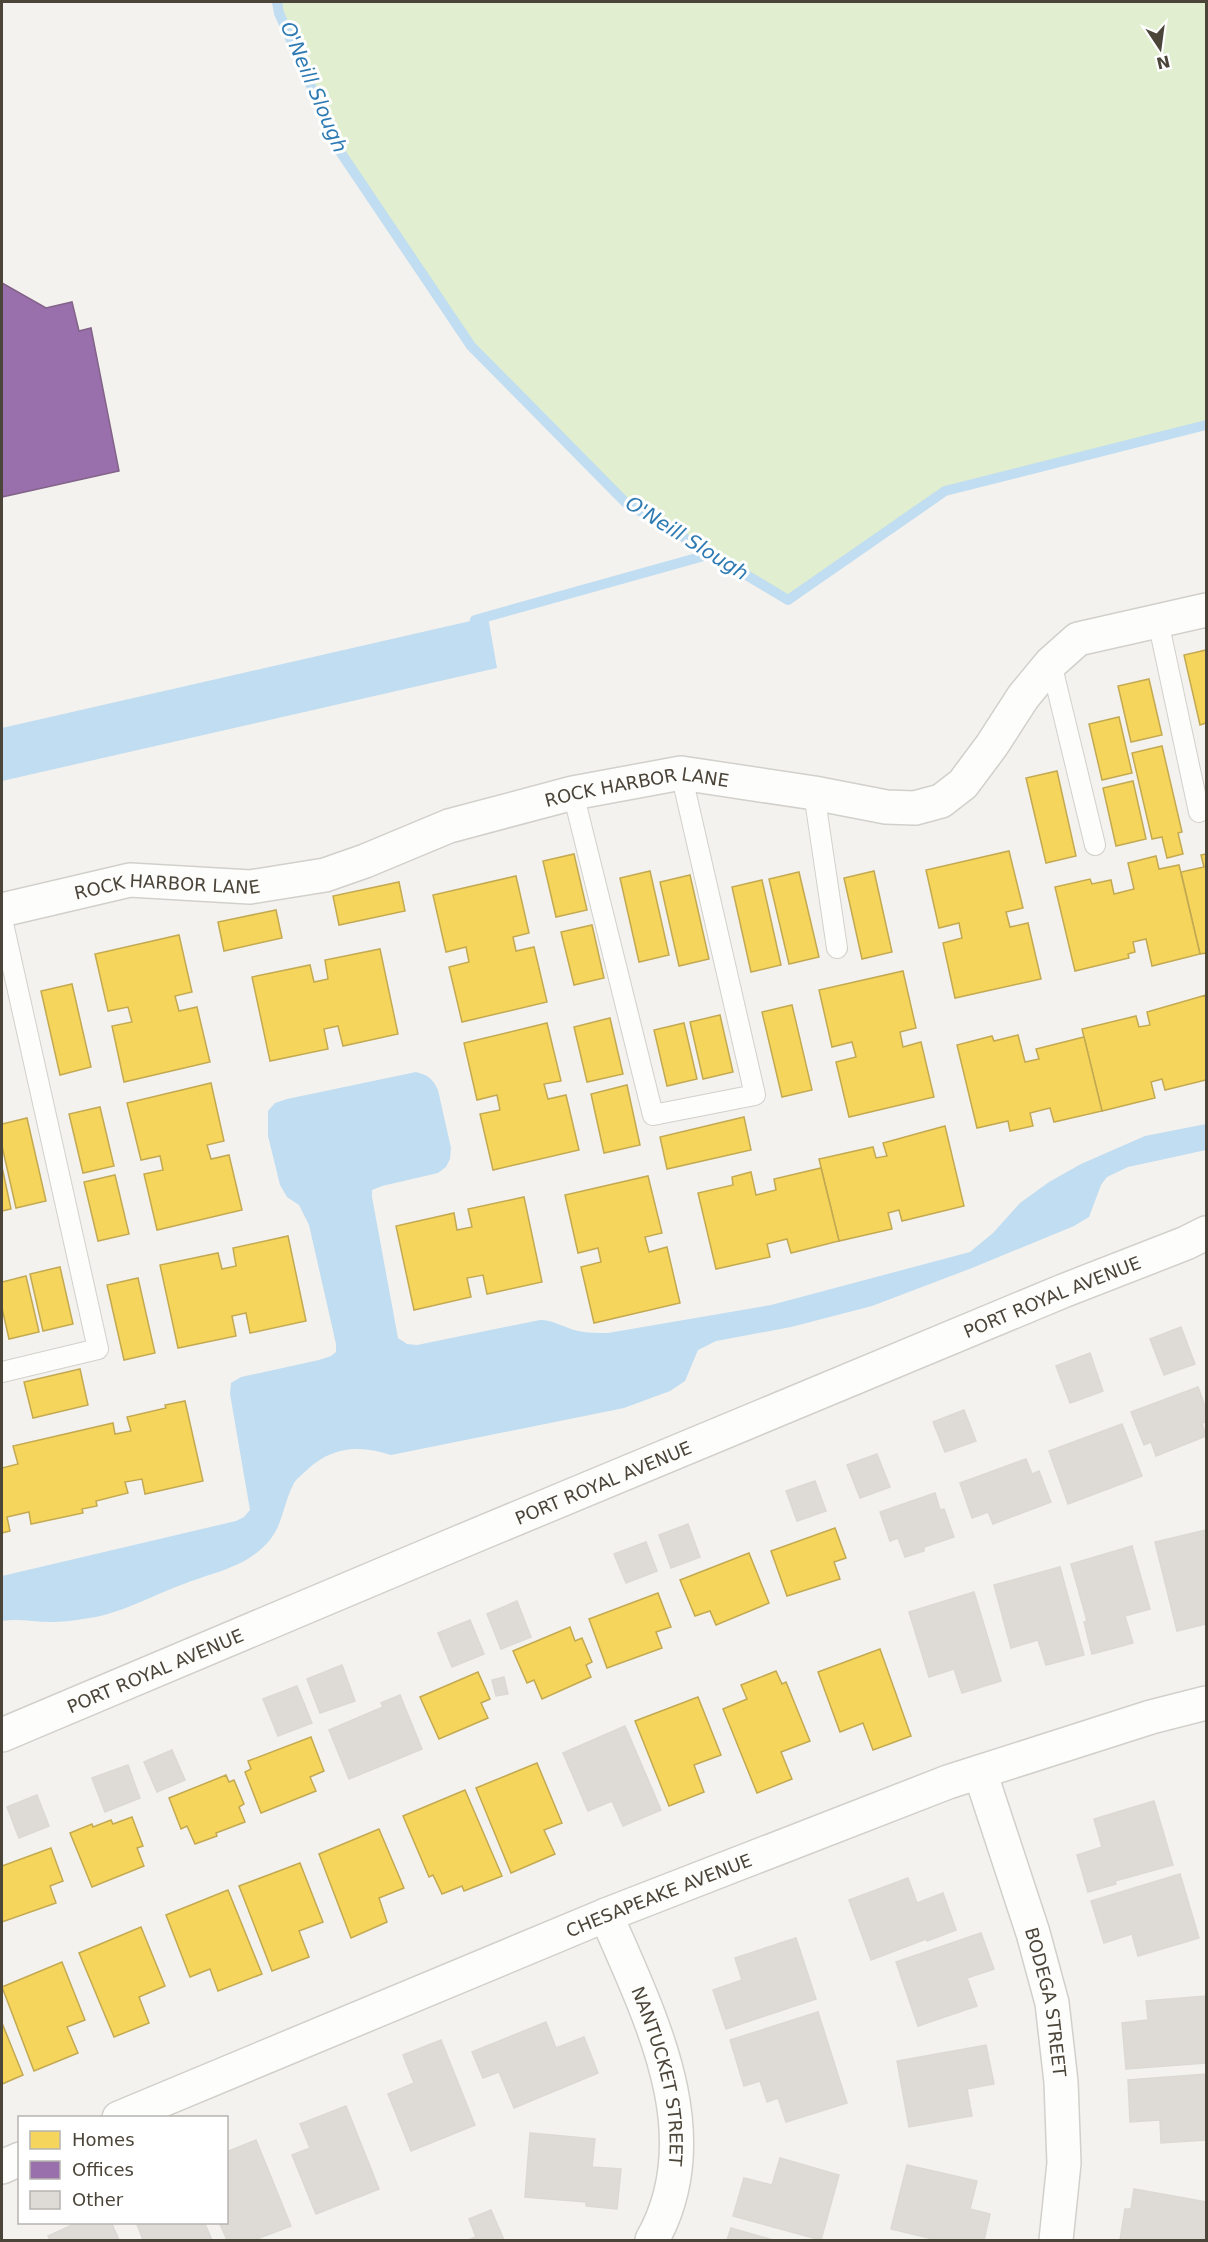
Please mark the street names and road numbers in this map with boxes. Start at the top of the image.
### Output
street label: ROCK HARBOR LANE [542,763,731,811]
street label: ROCK HARBOR LANE [72,870,262,903]
street label: PORT ROYAL AVENUE [960,1251,1144,1342]
street label: PORT ROYAL AVENUE [512,1436,694,1528]
street label: PORT ROYAL AVENUE [64,1624,246,1717]
street label: CHESAPEAKE AVENUE [563,1849,755,1941]
street label: BODEGA STREET [1021,1925,1071,2079]
street label: NANTUCKET STREET [628,1983,687,2168]

